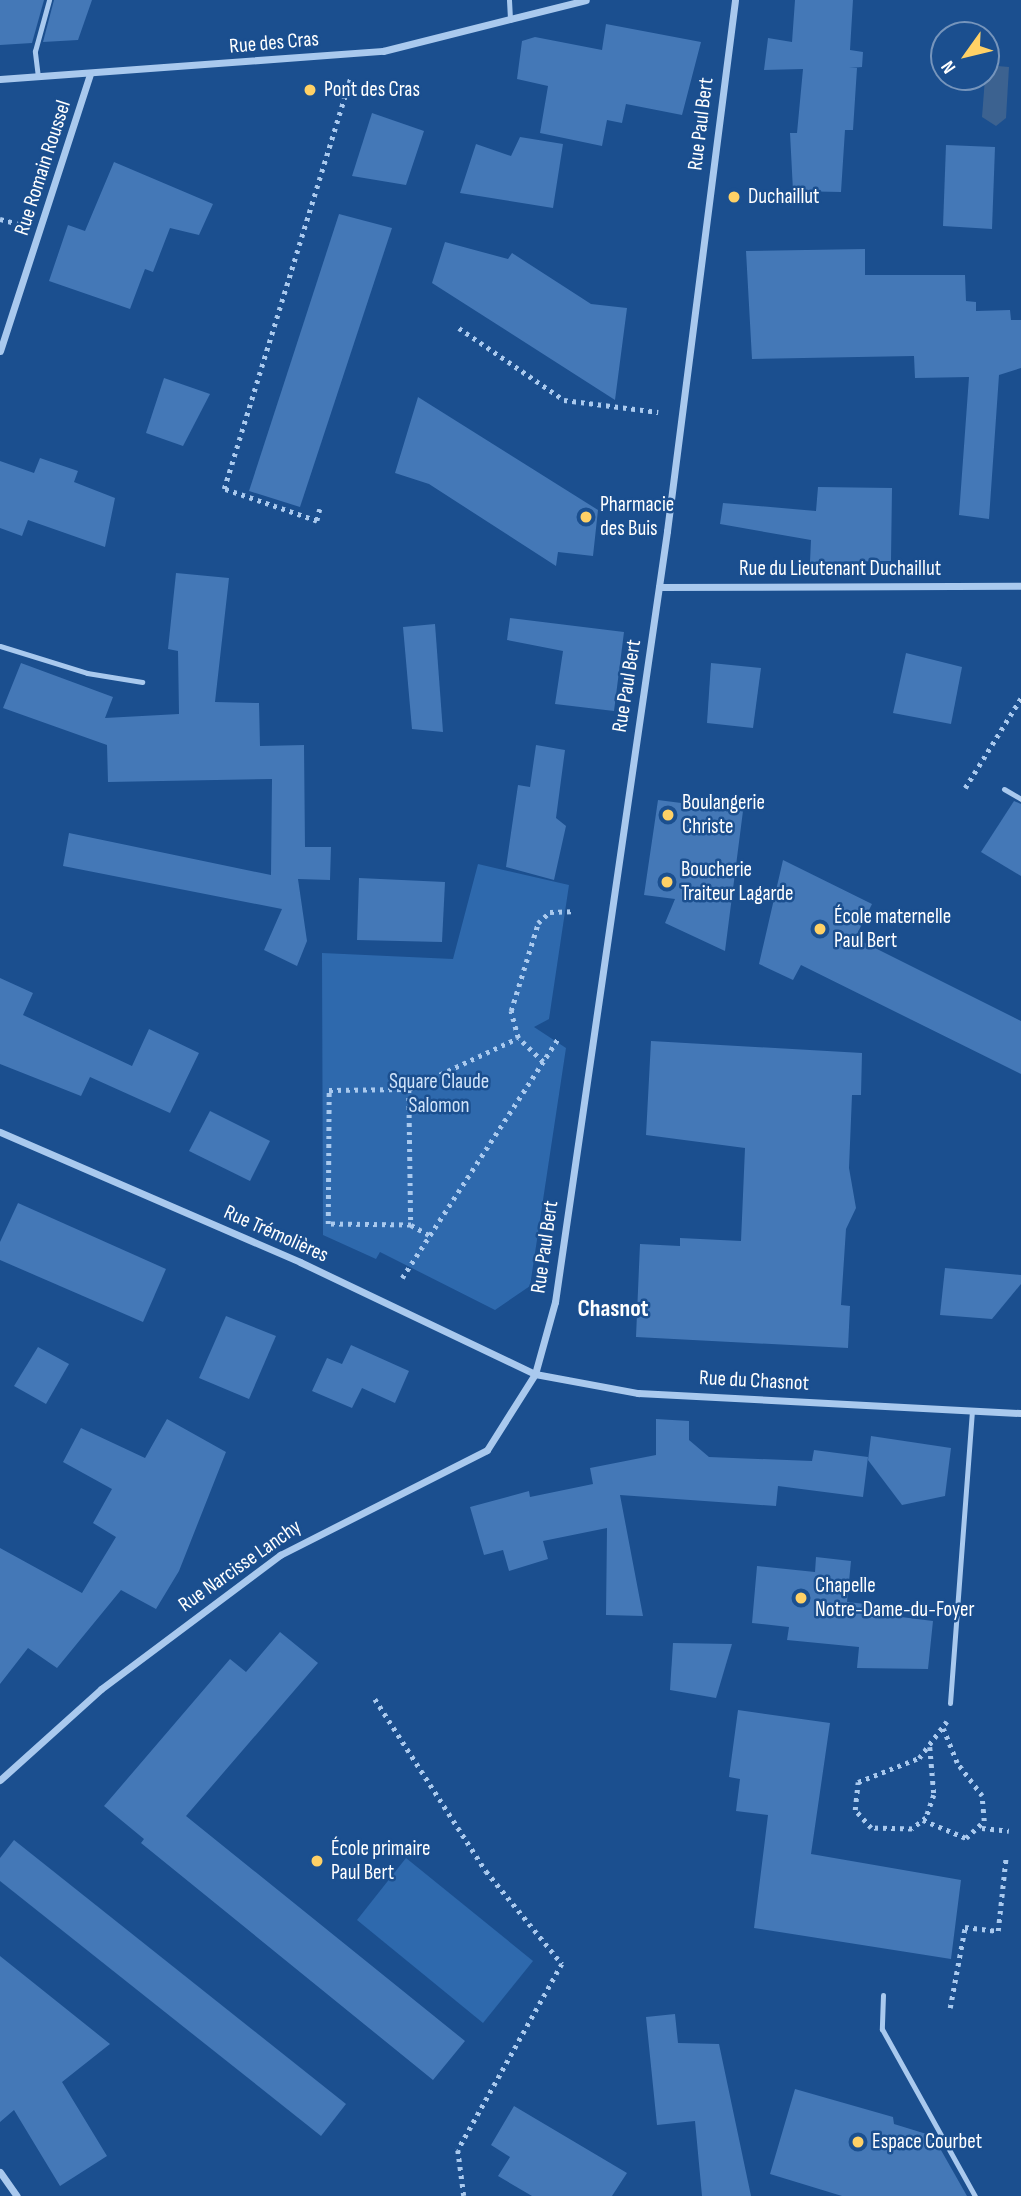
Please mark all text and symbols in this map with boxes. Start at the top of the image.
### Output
north arrow [930,21,1000,91]
street label: Rue des Cras [228,27,320,59]
text: N [936,56,961,78]
street label: Rue Paul Bert [683,76,719,172]
place label: Pont des Cras [324,77,420,103]
marker: Pont des Cras [302,82,318,98]
street label: Rue Romain Roussel [9,97,77,239]
place label: Duchaillut [748,184,819,210]
marker: Duchaillut [726,189,742,205]
place label: Pharmacie des Buis [600,492,674,542]
marker: Pharmacie des Buis [578,509,594,525]
street label: Rue du Lieutenant Duchaillut [739,556,941,582]
street label: Rue Paul Bert [607,638,647,734]
place label: Boulangerie Christe [682,790,765,840]
marker: Boulangerie Christe [660,807,676,823]
place label: Boucherie Traiteur Lagarde [681,857,793,907]
marker: Boucherie Traiteur Lagarde [659,874,675,890]
place label: École maternelle Paul Bert [834,904,951,954]
marker: École maternelle Paul Bert [812,921,828,937]
park label: Square Claude Salomon [389,1069,489,1119]
street label: Rue Paul Bert [526,1199,564,1295]
street label: Rue Trémolières [220,1200,332,1268]
district label: Chasnot [577,1295,649,1323]
street label: Rue du Chasnot [698,1366,810,1396]
street label: Rue Narcisse Lanchy [174,1514,306,1618]
place label: Chapelle Notre-Dame-du-Foyer [815,1573,974,1623]
marker: Chapelle Notre-Dame-du-Foyer [793,1590,809,1606]
place label: École primaire Paul Bert [331,1836,430,1886]
marker: École primaire Paul Bert [309,1853,325,1869]
place label: Espace Courbet [872,2129,982,2155]
marker: Espace Courbet [850,2134,866,2150]

